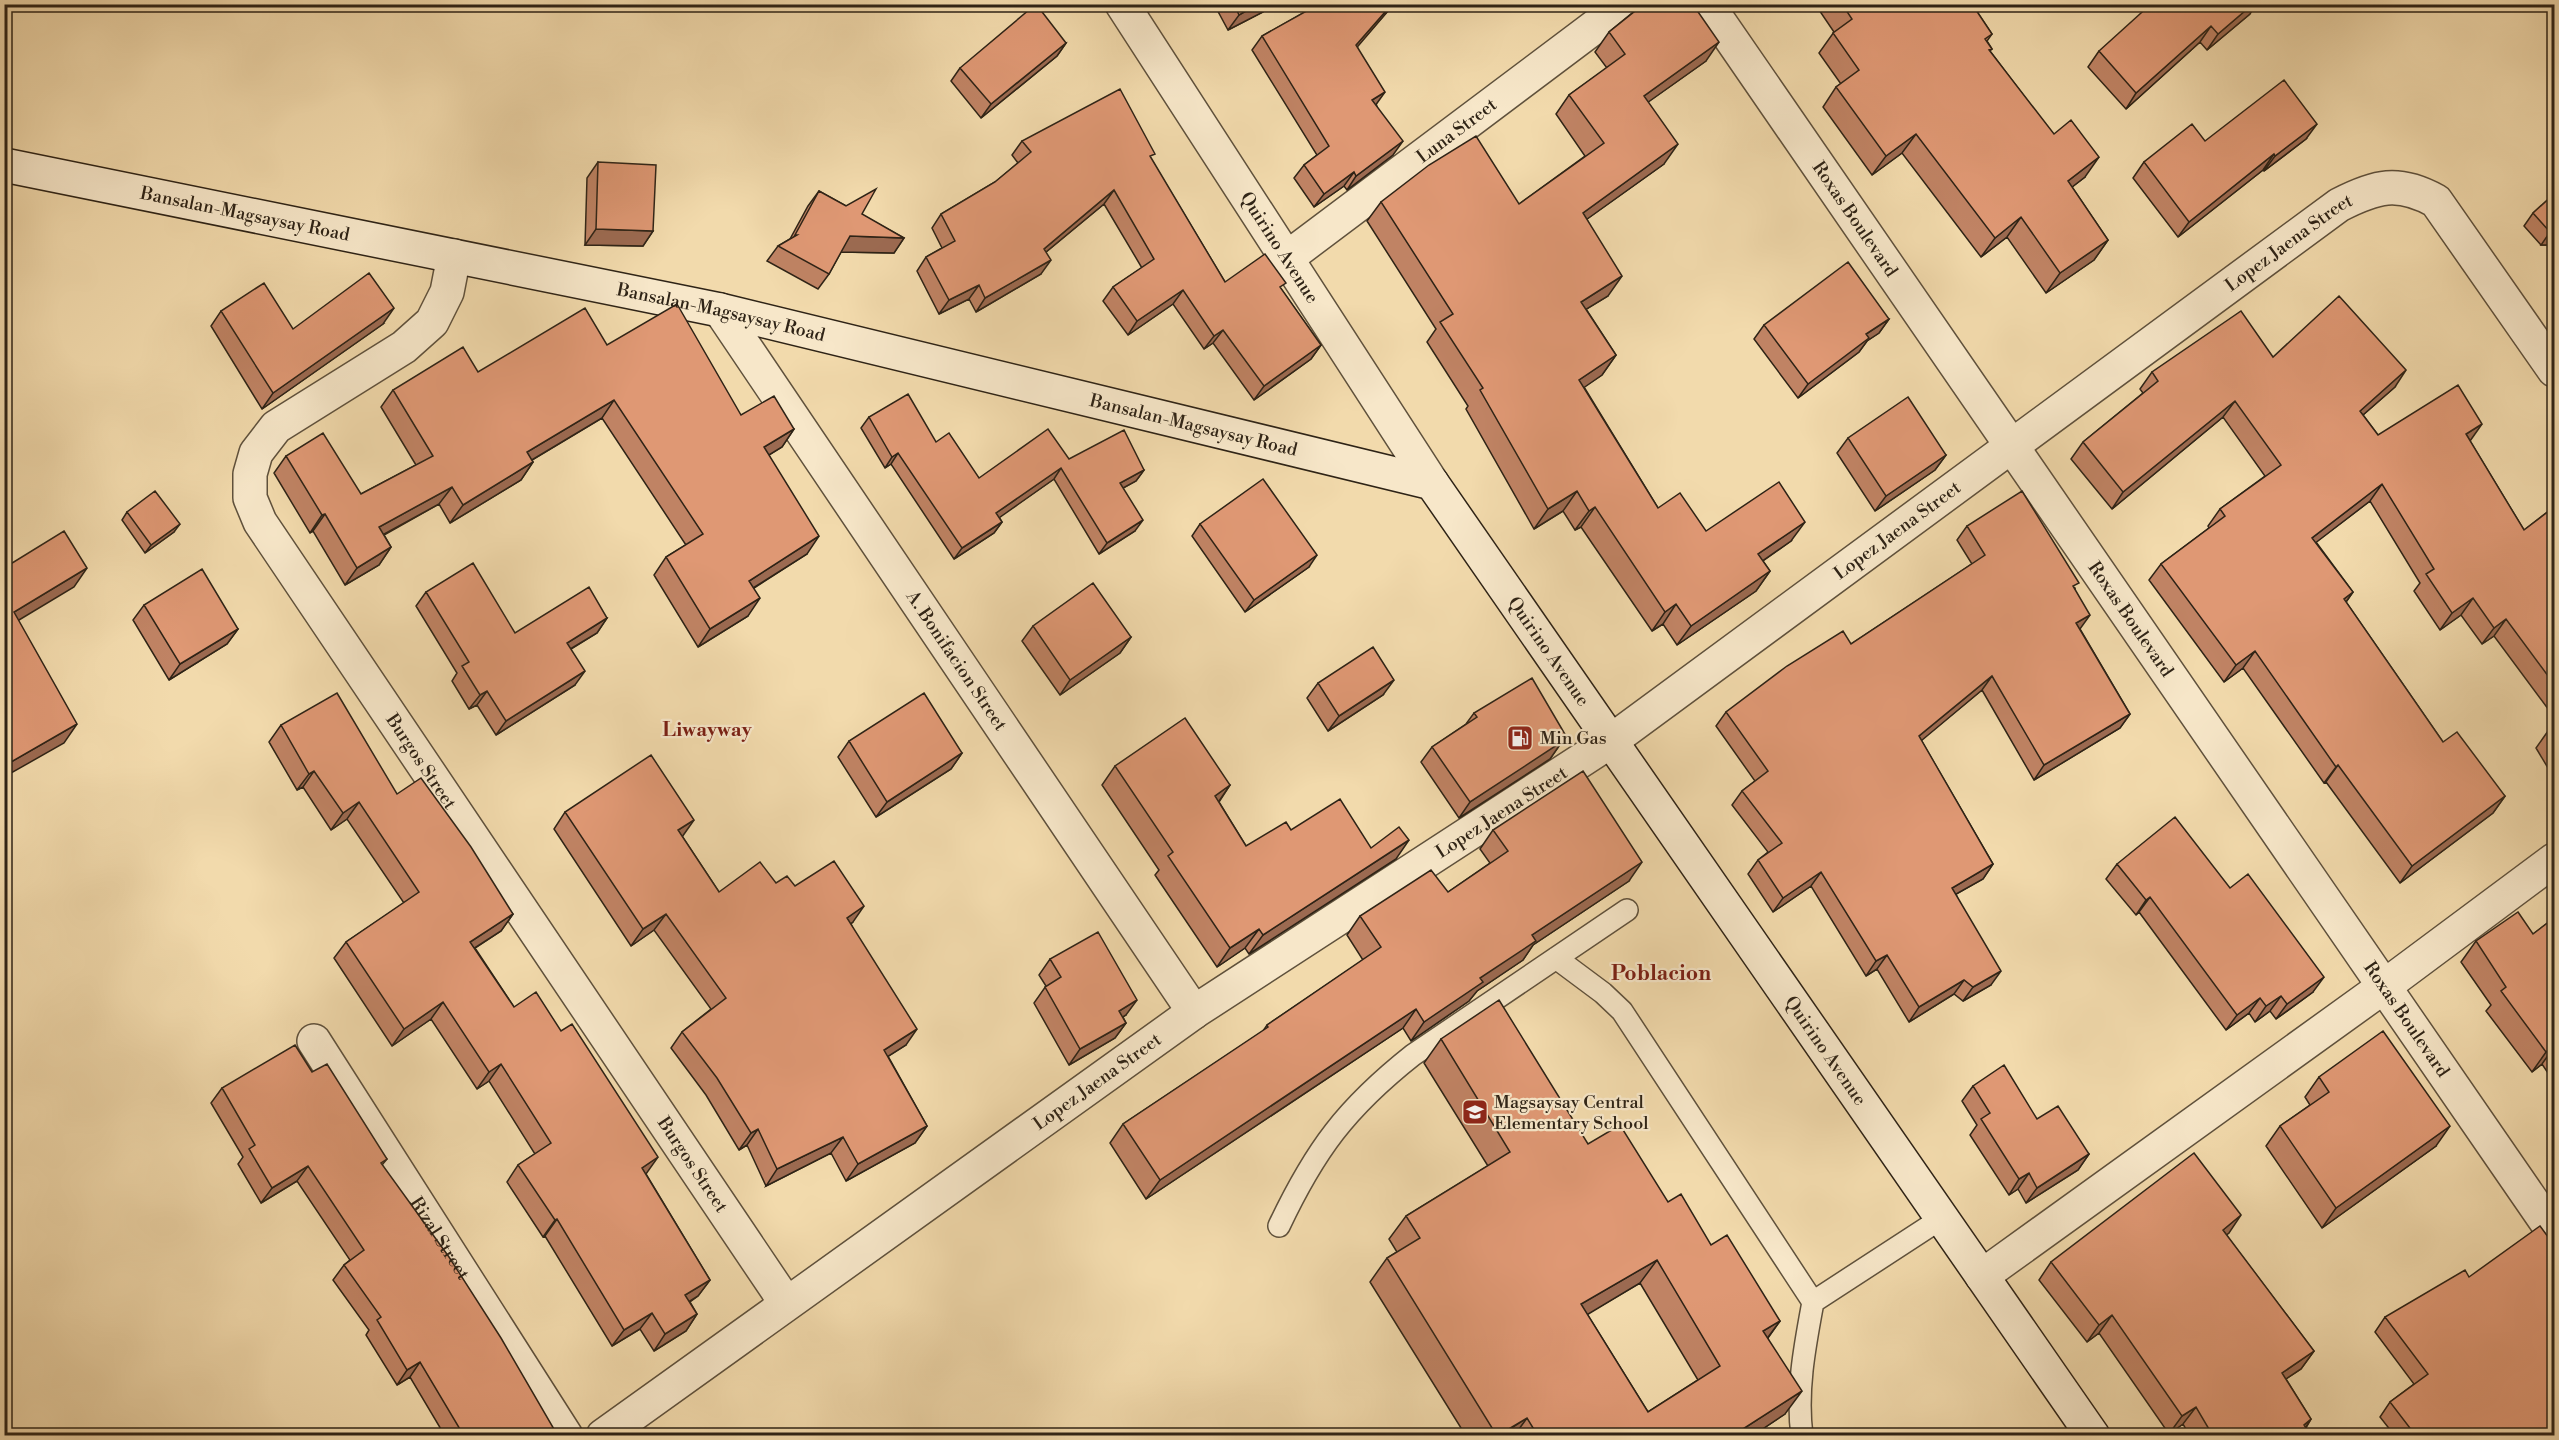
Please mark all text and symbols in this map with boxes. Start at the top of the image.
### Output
street label: Luna Street [1412,93,1502,168]
street label: Roxas Boulevard [1807,157,1903,282]
street label: Bansalan-Magsaysay Road [138,181,352,246]
street label: Quirino Avenue [1235,187,1324,308]
street label: Lopez Jaena Street [2220,188,2357,297]
street label: Bansalan-Magsaysay Road [614,278,828,347]
street label: Bansalan-Magsaysay Road [1087,389,1301,462]
street label: Lopez Jaena Street [1829,476,1966,585]
street label: Roxas Boulevard [2083,557,2179,682]
street label: A. Bonifacion Street [901,585,1013,736]
street label: Quirino Avenue [1503,592,1595,711]
street label: Burgos Street [380,708,462,814]
district label: Liwayway [662,718,753,743]
fuel station icon: Min Gas [1505,723,1535,753]
place label: Min Gas [1540,727,1607,750]
street label: Lopez Jaena Street [1431,761,1572,863]
street label: Roxas Boulevard [2359,957,2455,1082]
district label: Poblacion [1611,961,1711,987]
street label: Quirino Avenue [1780,991,1872,1110]
street label: Lopez Jaena Street [1028,1028,1166,1135]
place label: Magsaysay Central Elementary School [1494,1091,1649,1135]
school or university icon: Magsaysay Central Elementary School [1460,1097,1490,1127]
street label: Burgos Street [652,1111,734,1217]
street label: Rizal Street [405,1192,475,1285]

